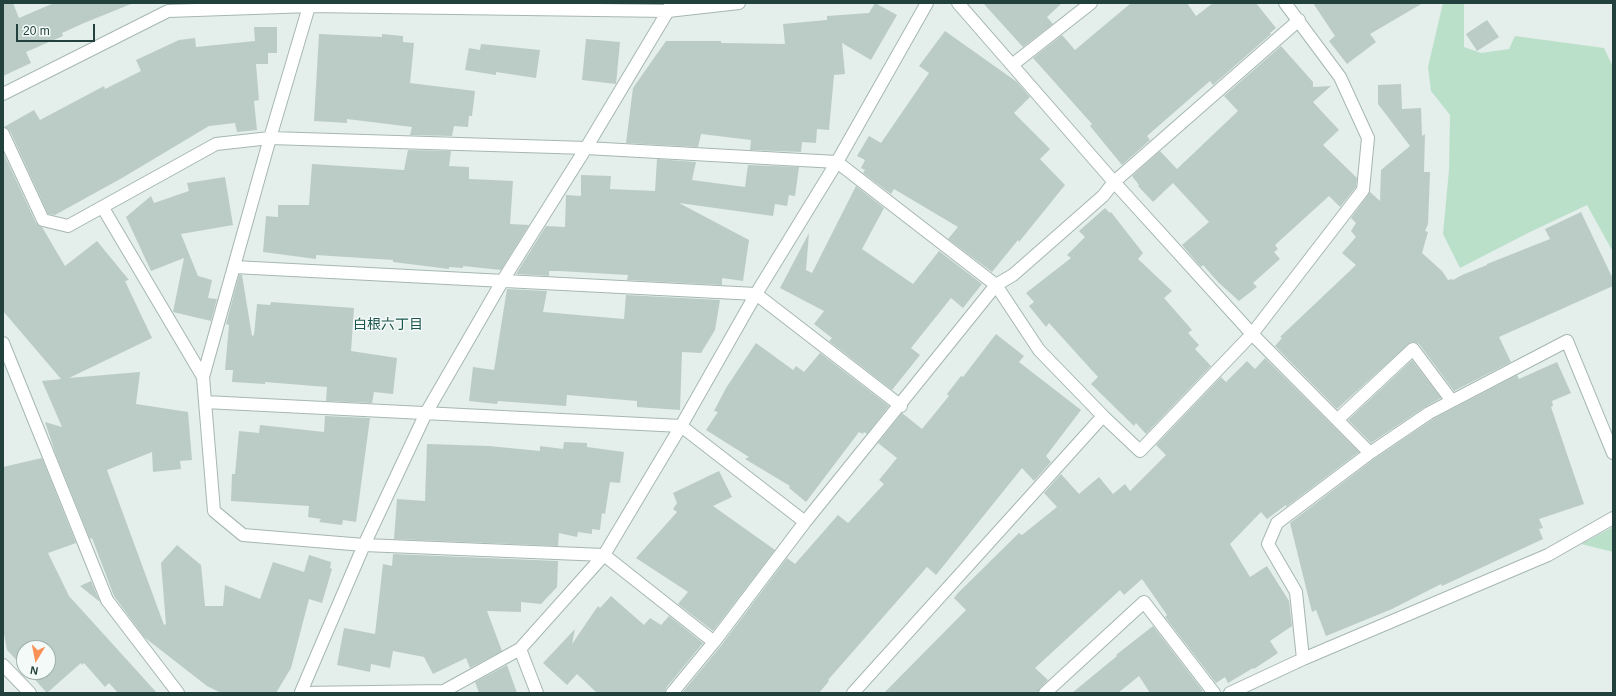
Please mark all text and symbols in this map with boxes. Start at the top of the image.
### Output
scale bar [18,16,97,42]
text: 20 m [23,24,50,38]
district label: 白根六丁目 [353,317,423,333]
north arrow [16,640,56,680]
text: N [29,664,39,677]

